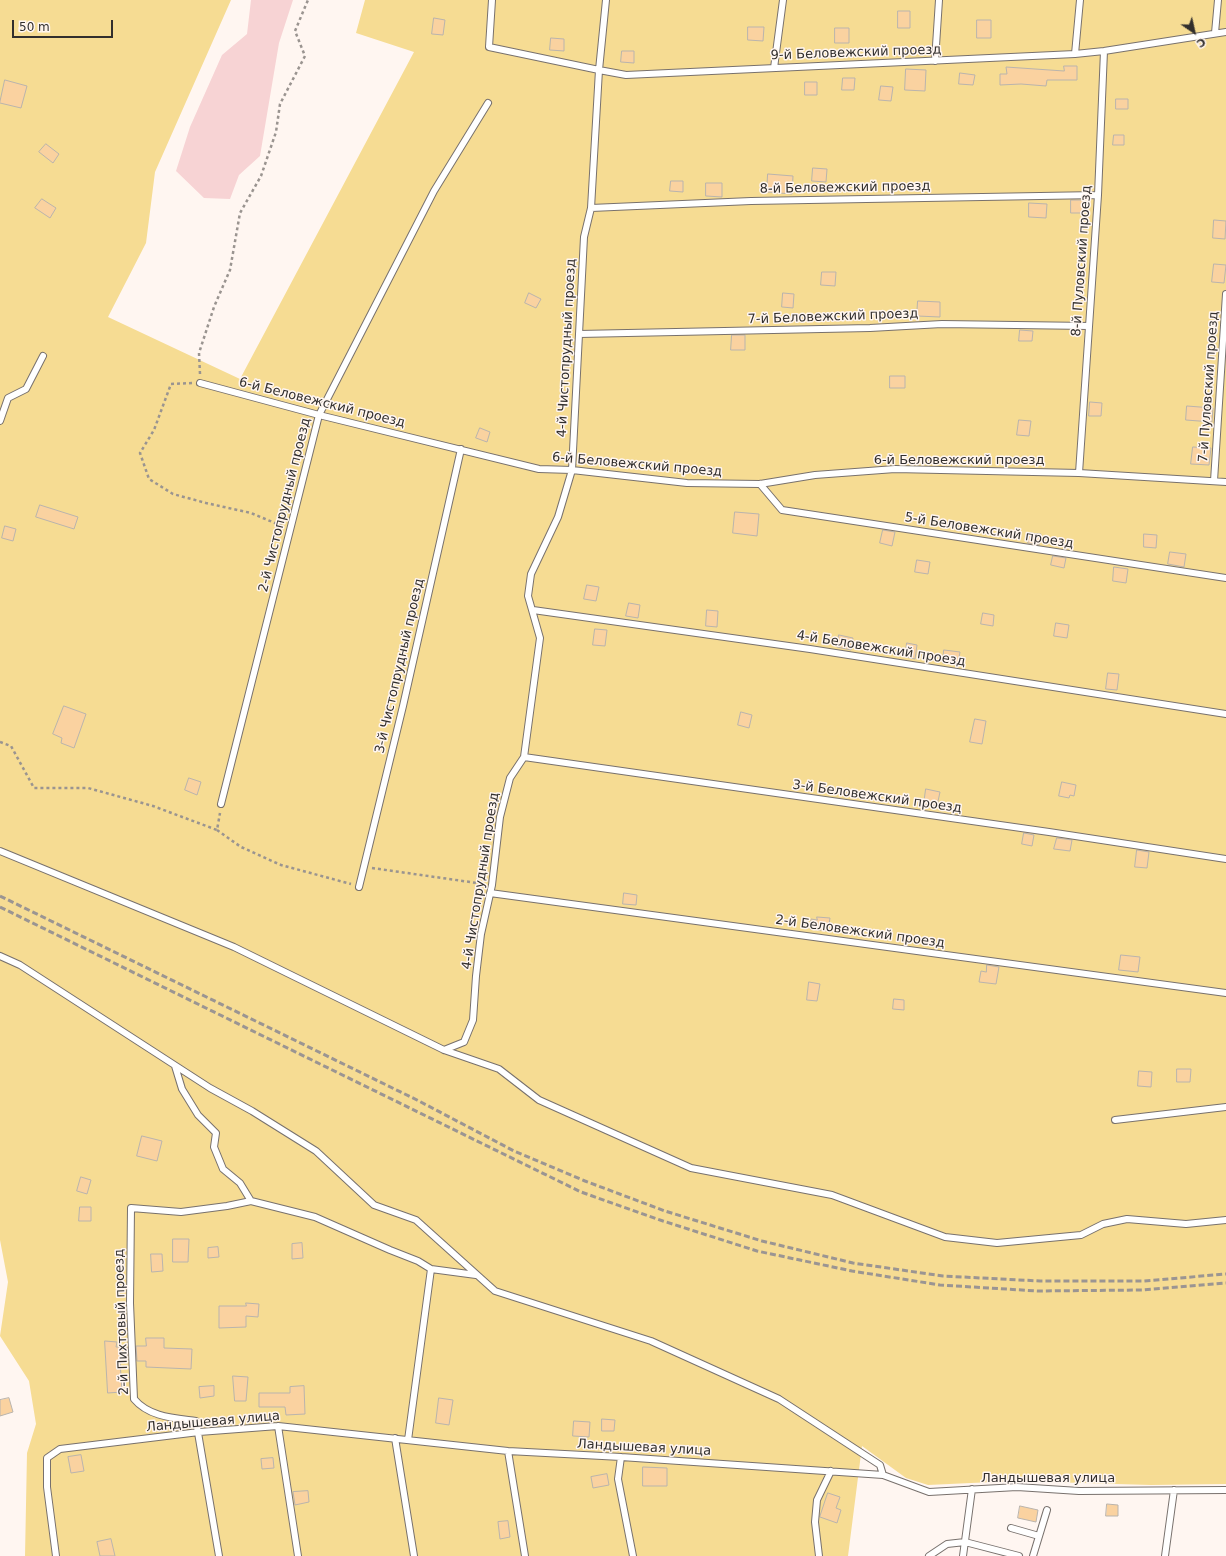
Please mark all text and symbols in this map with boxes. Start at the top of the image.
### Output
scale bar [14,12,115,38]
north arrow [1174,12,1214,52]
text: 50 m [19,20,50,34]
text: С [1194,35,1208,50]
street label: 9-й Беловежский проезд [770,42,942,64]
street label: 8-й Беловежский проезд [760,179,930,197]
street label: 8-й Пуловский проезд [1069,185,1095,337]
street label: 4-й Чистопрудный проезд [555,258,579,438]
street label: 7-й Беловежский проезд [747,306,919,328]
street label: 7-й Пуловский проезд [1196,311,1222,463]
street label: 6-й Беловежский проезд [237,375,407,431]
street label: 2-й Чистопрудный проезд [256,416,314,594]
street label: 6-й Беловежский проезд [551,450,723,480]
street label: 6-й Беловежский проезд [874,453,1044,469]
street label: 5-й Беловежский проезд [903,510,1075,552]
street label: 3-й Чистопрудный проезд [372,577,428,755]
street label: 4-й Беловежский проезд [795,628,967,670]
street label: 3-й Беловежский проезд [791,777,963,817]
street label: 4-й Чистопрудный проезд [459,791,503,971]
street label: 2-й Беловежский проезд [774,912,946,952]
street label: 2-й Пихтовый проезд [112,1249,132,1395]
street label: Ландышевая улица [145,1408,281,1436]
street label: Ландышевая улица [577,1437,711,1459]
street label: Ландышевая улица [981,1471,1115,1487]

